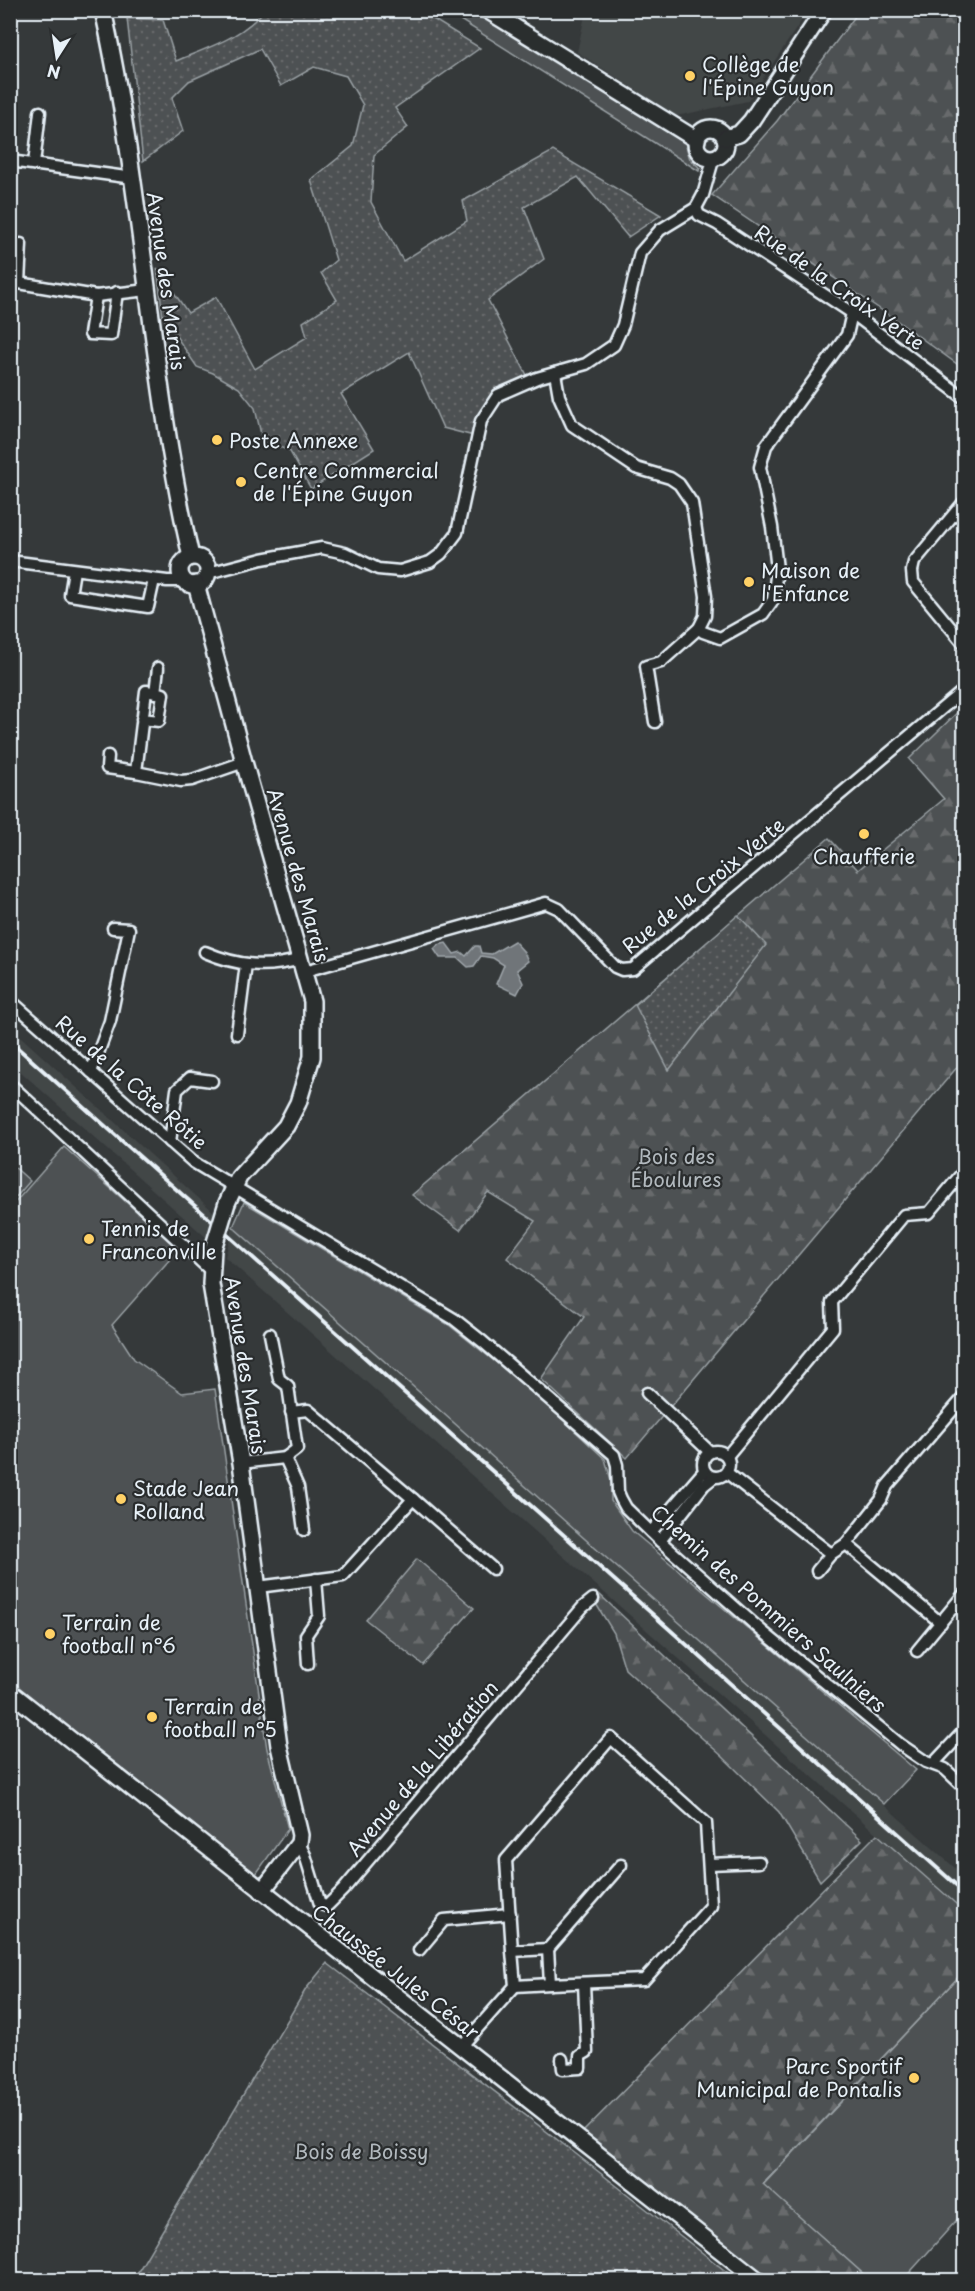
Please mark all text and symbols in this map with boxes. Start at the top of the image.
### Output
north arrow [27,27,87,87]
place label: Collège de l'Épine Guyon [702,49,834,102]
text: N [45,60,62,86]
marker: Collège de l'Épine Guyon [683,69,697,83]
street label: Avenue des Marais [140,190,194,372]
street label: Rue de la Croix Verte [749,217,931,357]
place label: Poste Annexe [229,425,359,455]
marker: Poste Annexe [210,433,224,447]
place label: Centre Commercial de l'Épine Guyon [253,455,439,508]
marker: Centre Commercial de l'Épine Guyon [234,475,248,489]
place label: Maison de l'Enfance [761,555,860,608]
marker: Maison de l'Enfance [742,575,756,589]
street label: Avenue des Marais [260,784,338,966]
street label: Rue de la Croix Verte [615,810,791,960]
marker: Chaufferie [857,827,871,841]
place label: Chaufferie [813,841,915,871]
street label: Rue de la Côte Rôtie [50,1008,214,1156]
park label: Bois des Éboulures [631,1141,721,1194]
place label: Tennis de Franconville [101,1213,217,1266]
marker: Tennis de Franconville [82,1232,96,1246]
street label: Avenue des Marais [217,1274,275,1456]
place label: Stade Jean Rolland [133,1473,239,1526]
marker: Stade Jean Rolland [114,1492,128,1506]
street label: Chemin des Pommiers Saulniers [645,1497,893,1719]
place label: Terrain de football n°6 [62,1607,176,1660]
marker: Terrain de football n°6 [43,1627,57,1641]
street label: Avenue de la Libération [339,1673,505,1863]
place label: Terrain de football n°5 [164,1691,277,1744]
marker: Terrain de football n°5 [145,1710,159,1724]
street label: Chaussée Jules César [306,1896,486,2046]
place label: Parc Sportif Municipal de Pontalis [696,2051,904,2104]
marker: Parc Sportif Municipal de Pontalis [907,2071,921,2085]
park label: Bois de Boissy [294,2136,428,2166]

